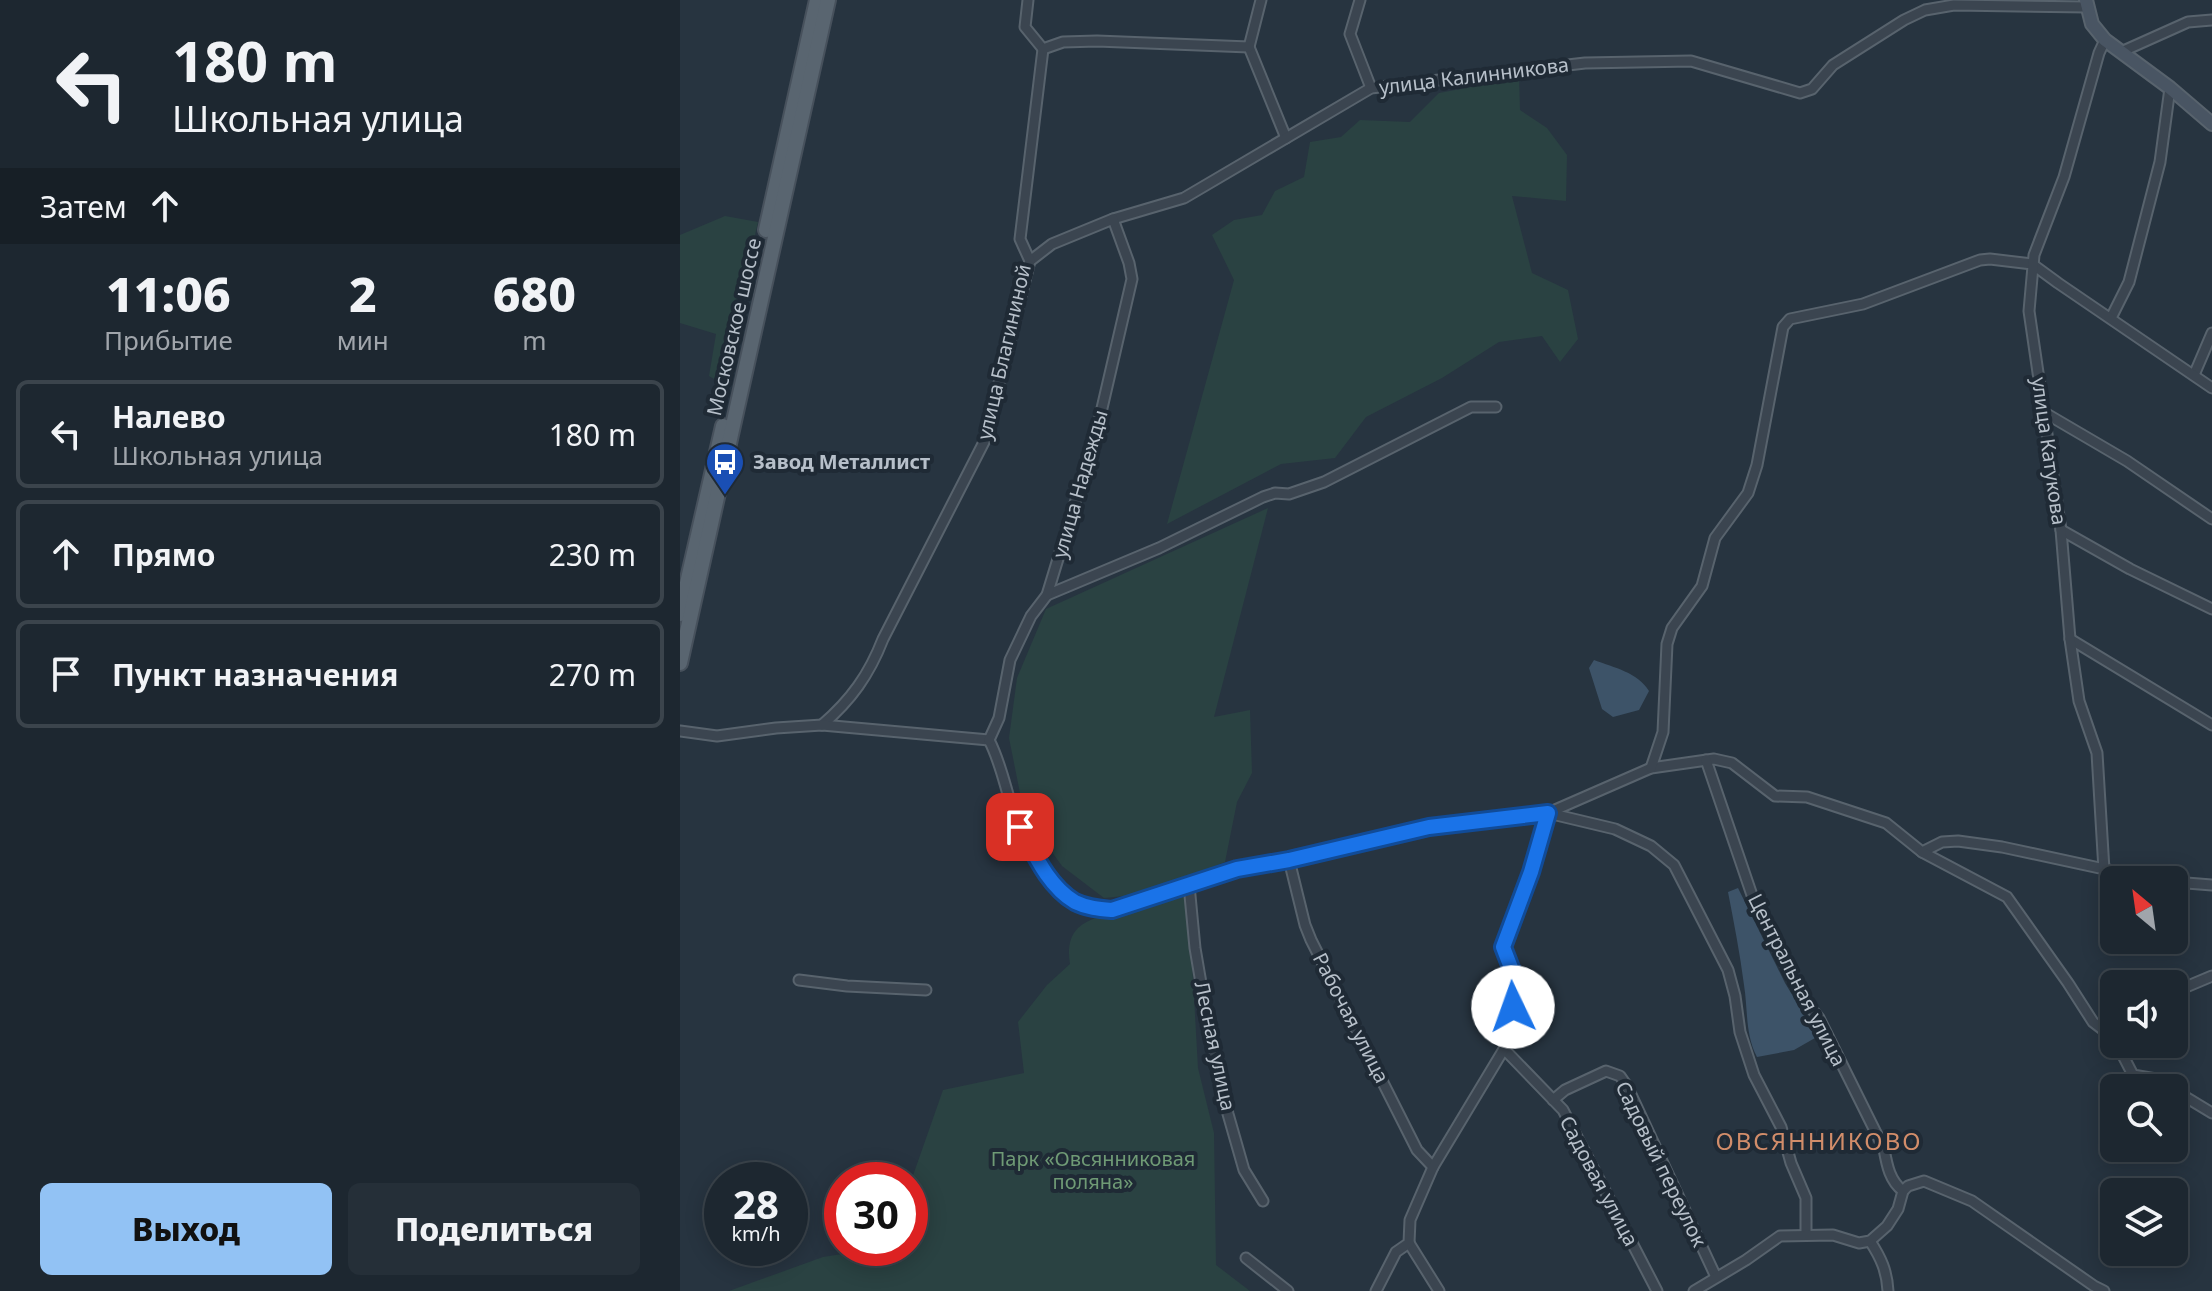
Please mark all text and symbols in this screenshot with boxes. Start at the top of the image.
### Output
text: 180 m [172,22,337,98]
icon: left [40,32,144,136]
street label: улица Калинникова [1378,50,1570,101]
text: Школьная улица [172,94,464,143]
icon: ahead [143,184,187,228]
text: Затем [40,186,127,227]
street label: Московское шоссе [700,235,767,418]
text: 11:06 [106,261,231,326]
text: 2 [349,261,377,326]
text: 680 [493,261,576,326]
street label: улица Благининой [970,261,1037,442]
text: Прибытие [104,322,233,358]
text: мин [337,322,389,358]
text: m [522,322,547,358]
street label: улица Катукова [2026,375,2073,527]
text: Налево [112,396,226,437]
street label: улица Надежды [1045,407,1114,561]
icon: left [44,412,88,456]
text: 180 m [549,414,636,455]
text: Школьная улица [112,437,323,473]
bus stop icon: Завод Металлист [704,441,746,496]
place label: Завод Металлист [753,448,930,475]
icon: ahead [44,532,88,576]
text: Прямо [112,534,216,575]
text: 230 m [549,534,636,575]
icon: arrive [44,652,88,696]
text: Пункт назначения [112,654,398,695]
text: 270 m [549,654,636,695]
pin [986,793,1054,861]
icon: arrive [998,805,1042,849]
north arrow [2100,866,2188,954]
map controls [2100,866,2188,1266]
street label: Центральная улица [1742,889,1853,1071]
street label: Рабочая улица [1307,948,1396,1087]
position arrow [1471,965,1555,1049]
button: sound [2100,970,2188,1058]
street label: Лесная улица [1189,979,1242,1113]
button: search [2100,1074,2188,1162]
street label: Садовый переулок [1610,1076,1713,1251]
street label: Садовая улица [1554,1111,1645,1251]
district label: ОВСЯННИКОВО [1716,1124,1923,1157]
park label: Парк «Овсянниковая поляна» [991,1145,1195,1195]
speed limit sign: 30 [824,1162,928,1266]
text: 28 [733,1176,779,1231]
button: layers [2100,1178,2188,1266]
button: Выход [40,1183,332,1275]
button: Поделиться [348,1183,640,1275]
text: km/h [731,1220,781,1247]

